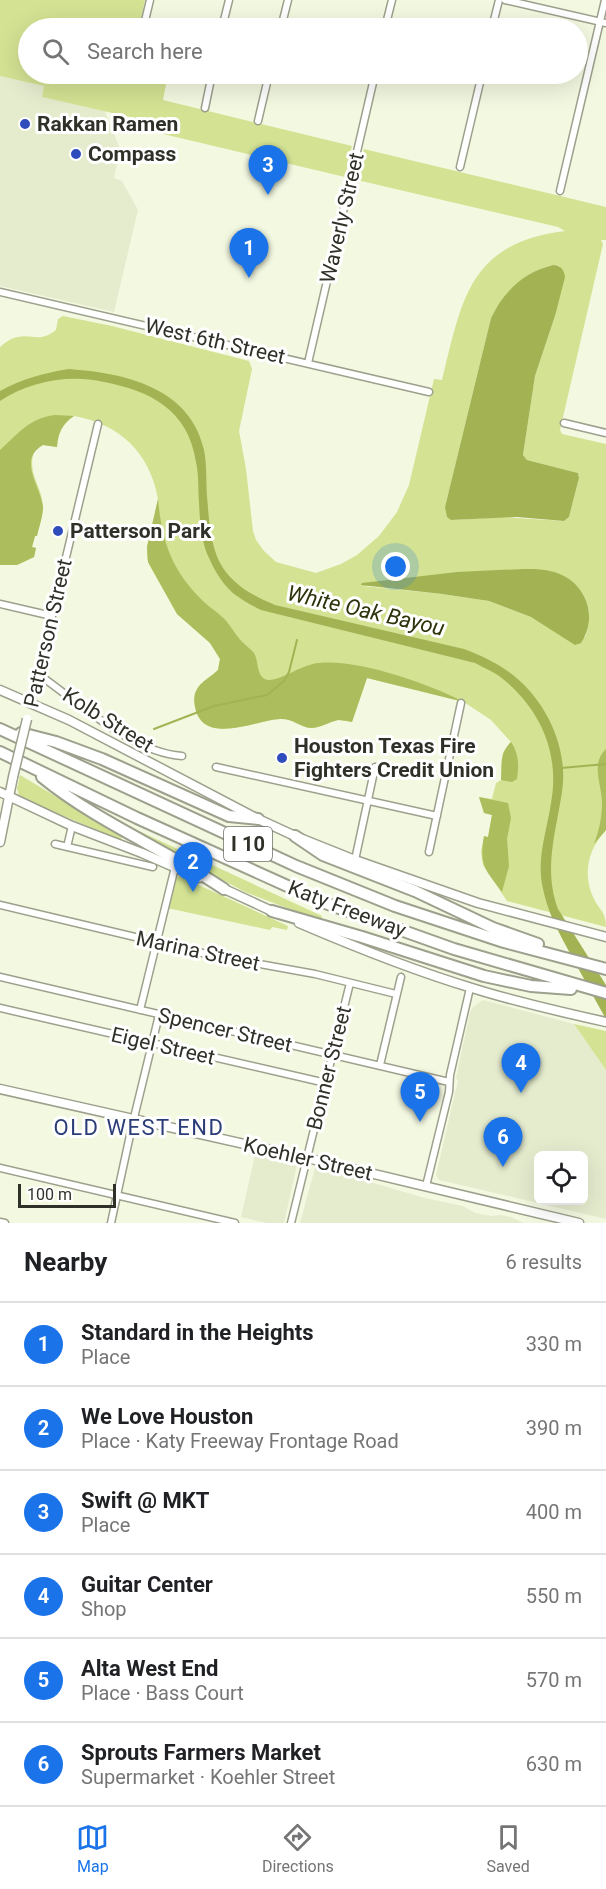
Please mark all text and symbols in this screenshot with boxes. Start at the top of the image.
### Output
search box [18,18,588,84]
icon: search [39,35,72,68]
text: Search here [87,39,203,64]
place label: Rakkan Ramen [37,112,178,136]
marker: Rakkan Ramen [18,117,32,131]
place label: Compass [88,142,177,166]
pin: 3 [248,146,288,195]
marker: Compass [69,147,83,161]
street label: Waverly Street [315,150,369,286]
pin: 1 [230,228,268,278]
street label: West 6th Street [143,313,288,369]
place label: Patterson Park [70,519,212,543]
marker: Patterson Park [51,524,65,538]
your location [381,552,410,581]
street label: Patterson Street [19,556,77,710]
water label: White Oak Bayou [285,580,447,641]
street label: Kolb Street [58,683,158,757]
place label: Houston Texas Fire Fighters Credit Union [294,734,494,782]
marker: Houston Texas Fire Fighters Credit Union [275,751,289,765]
road number: I 10 [224,827,272,861]
pin: 2 [174,842,212,892]
street label: Katy Freeway [285,876,409,942]
street label: Marina Street [134,926,262,976]
street label: Spencer Street [156,1003,294,1057]
street label: Bonner Street [302,1003,356,1133]
street label: Eigel Street [109,1022,217,1070]
pin: 4 [502,1044,540,1093]
pin: 5 [400,1072,440,1122]
district label: OLD WEST END [54,1115,224,1140]
pin: 6 [484,1118,522,1167]
street label: Koehler Street [241,1133,375,1186]
map controls [534,1151,588,1205]
button: locate [534,1151,588,1205]
scale bar [18,1181,116,1208]
text: 100 m [27,1185,72,1204]
text: Nearby [24,1247,107,1277]
text: 6 results [506,1250,582,1274]
text: Standard in the Heights [81,1320,314,1345]
text: 1 [38,1332,49,1356]
text: 330 m [526,1332,582,1356]
text: Place [81,1345,130,1369]
text: We Love Houston [81,1404,253,1429]
text: 2 [38,1416,49,1440]
text: 390 m [526,1416,582,1440]
text: Place · Katy Freeway Frontage Road [81,1429,399,1453]
text: Swift @ MKT [81,1488,209,1513]
text: 3 [38,1500,49,1524]
text: 400 m [526,1500,582,1524]
text: Place [81,1513,130,1537]
text: Guitar Center [81,1572,213,1597]
text: 4 [38,1584,49,1608]
text: 550 m [526,1584,582,1608]
text: Shop [81,1597,127,1621]
text: Alta West End [81,1656,218,1681]
text: 5 [38,1668,49,1692]
text: 570 m [526,1668,582,1692]
text: Place · Bass Court [81,1681,244,1705]
text: Sprouts Farmers Market [81,1740,321,1765]
text: 6 [38,1752,49,1776]
text: 630 m [526,1752,582,1776]
text: Supermarket · Koehler Street [81,1765,335,1789]
tab: Map [76,1821,109,1876]
tab: Directions [262,1821,334,1876]
tab: Saved [486,1821,530,1876]

